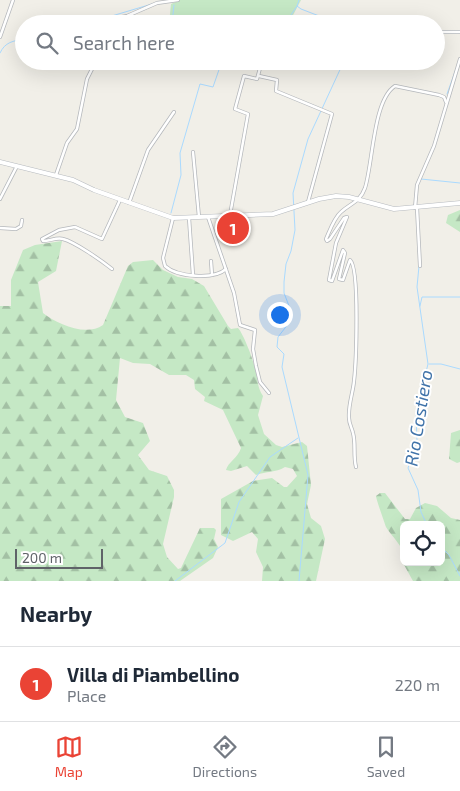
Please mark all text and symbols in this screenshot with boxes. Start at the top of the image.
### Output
search box [15,15,445,70]
icon: search [33,29,61,57]
text: Search here [73,31,175,54]
pin: 1 [217,209,249,247]
your location [267,302,293,328]
water label: Rio Costiero [400,368,436,468]
map controls [400,521,445,566]
button: locate [400,521,445,566]
scale bar [15,546,102,569]
text: 200 m [22,549,62,566]
text: Nearby [20,601,92,626]
text: Villa di Piambellino [67,663,239,686]
text: 1 [33,675,39,694]
text: 220 m [395,675,440,694]
text: Place [67,686,106,705]
tab: Map [55,733,83,780]
tab: Directions [193,733,257,780]
tab: Saved [367,733,405,780]

